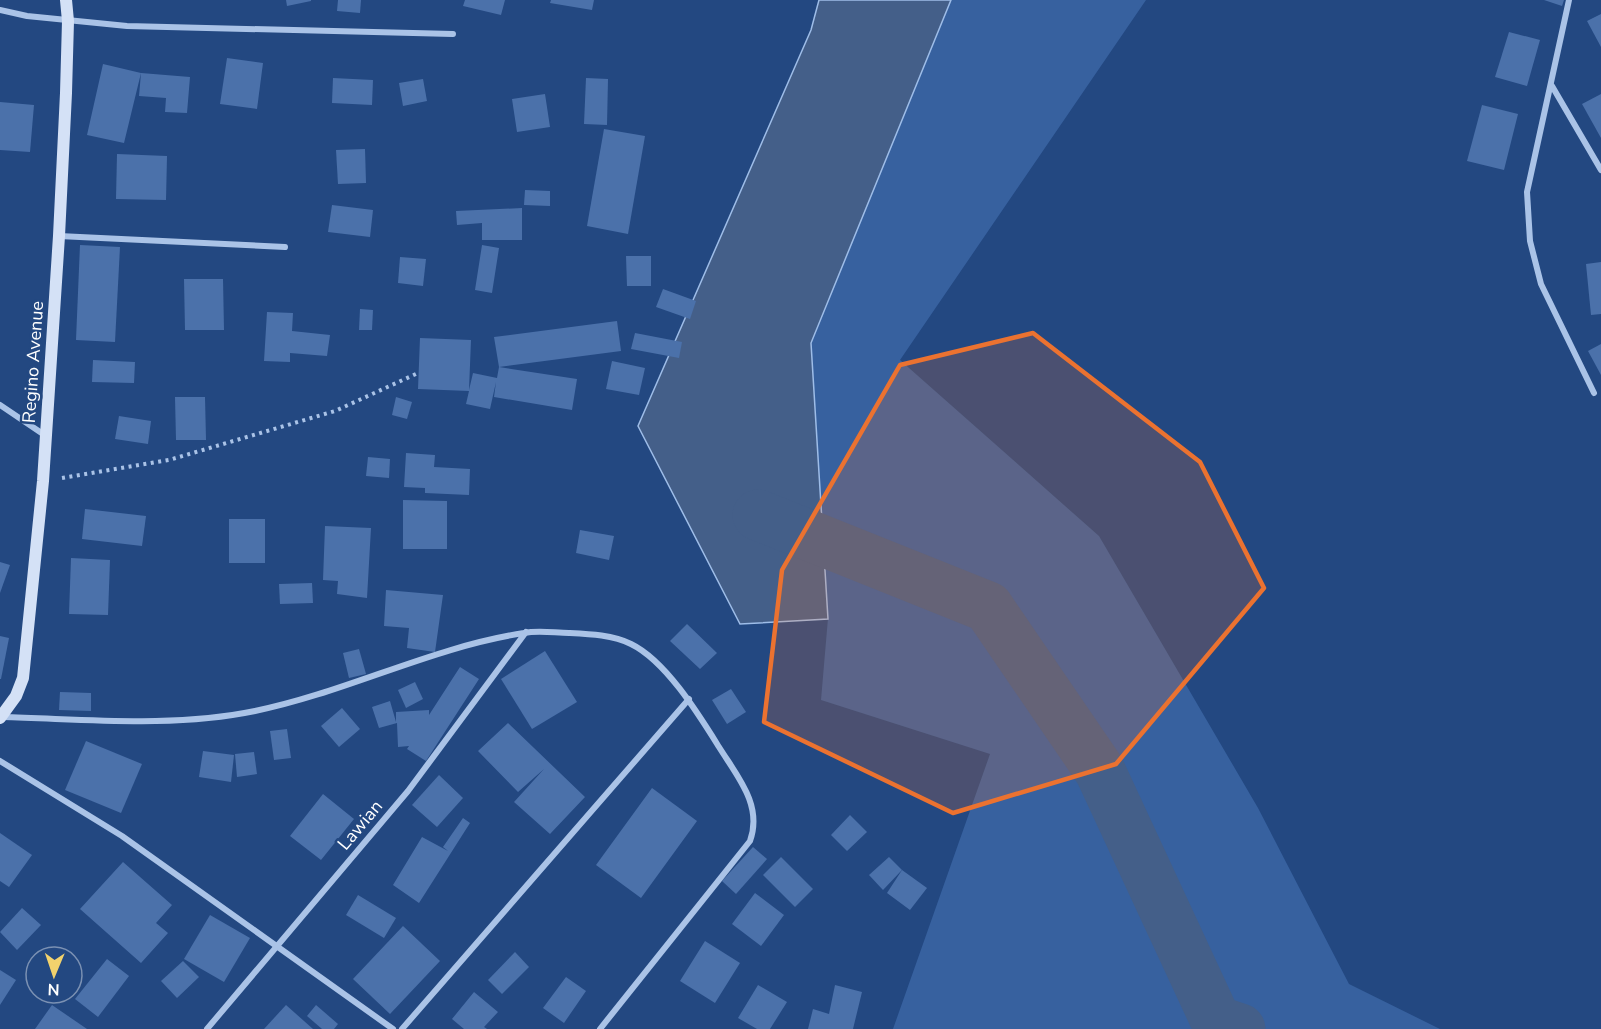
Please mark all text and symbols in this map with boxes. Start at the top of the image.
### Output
street label: Regino Avenue [17,300,49,424]
street label: Lawian [332,795,388,855]
north arrow [24,945,84,1005]
text: N [47,978,60,1000]

